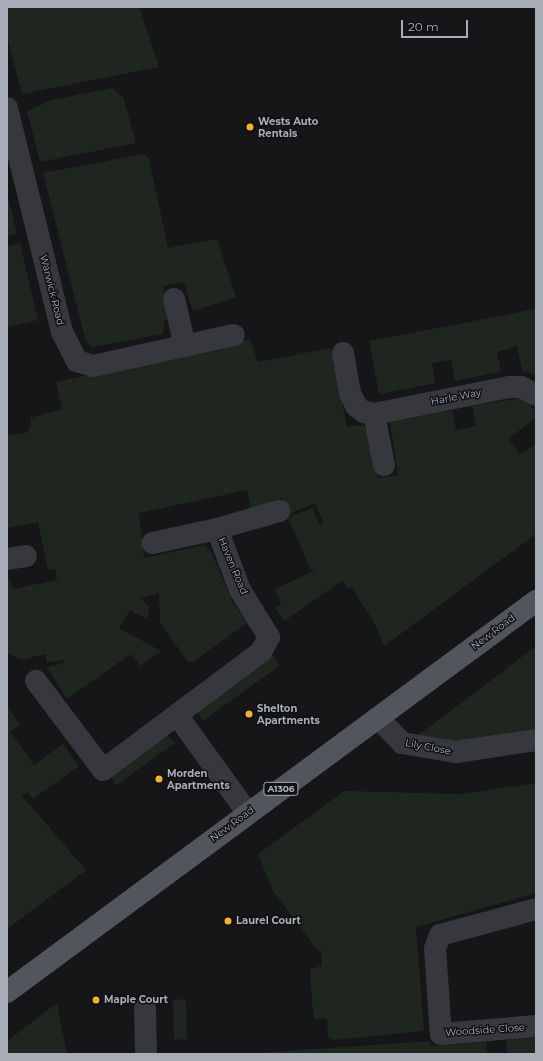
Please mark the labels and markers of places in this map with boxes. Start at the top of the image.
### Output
place label: Wests Auto Rentals [258,115,318,138]
marker: Wests Auto Rentals [245,122,255,132]
place label: Shelton Apartments [257,702,320,726]
marker: Shelton Apartments [244,709,254,719]
place label: Morden Apartments [167,767,230,790]
marker: Morden Apartments [154,774,164,784]
place label: Laurel Court [236,915,301,927]
marker: Laurel Court [223,916,233,926]
place label: Maple Court [104,994,168,1006]
marker: Maple Court [91,995,101,1005]

